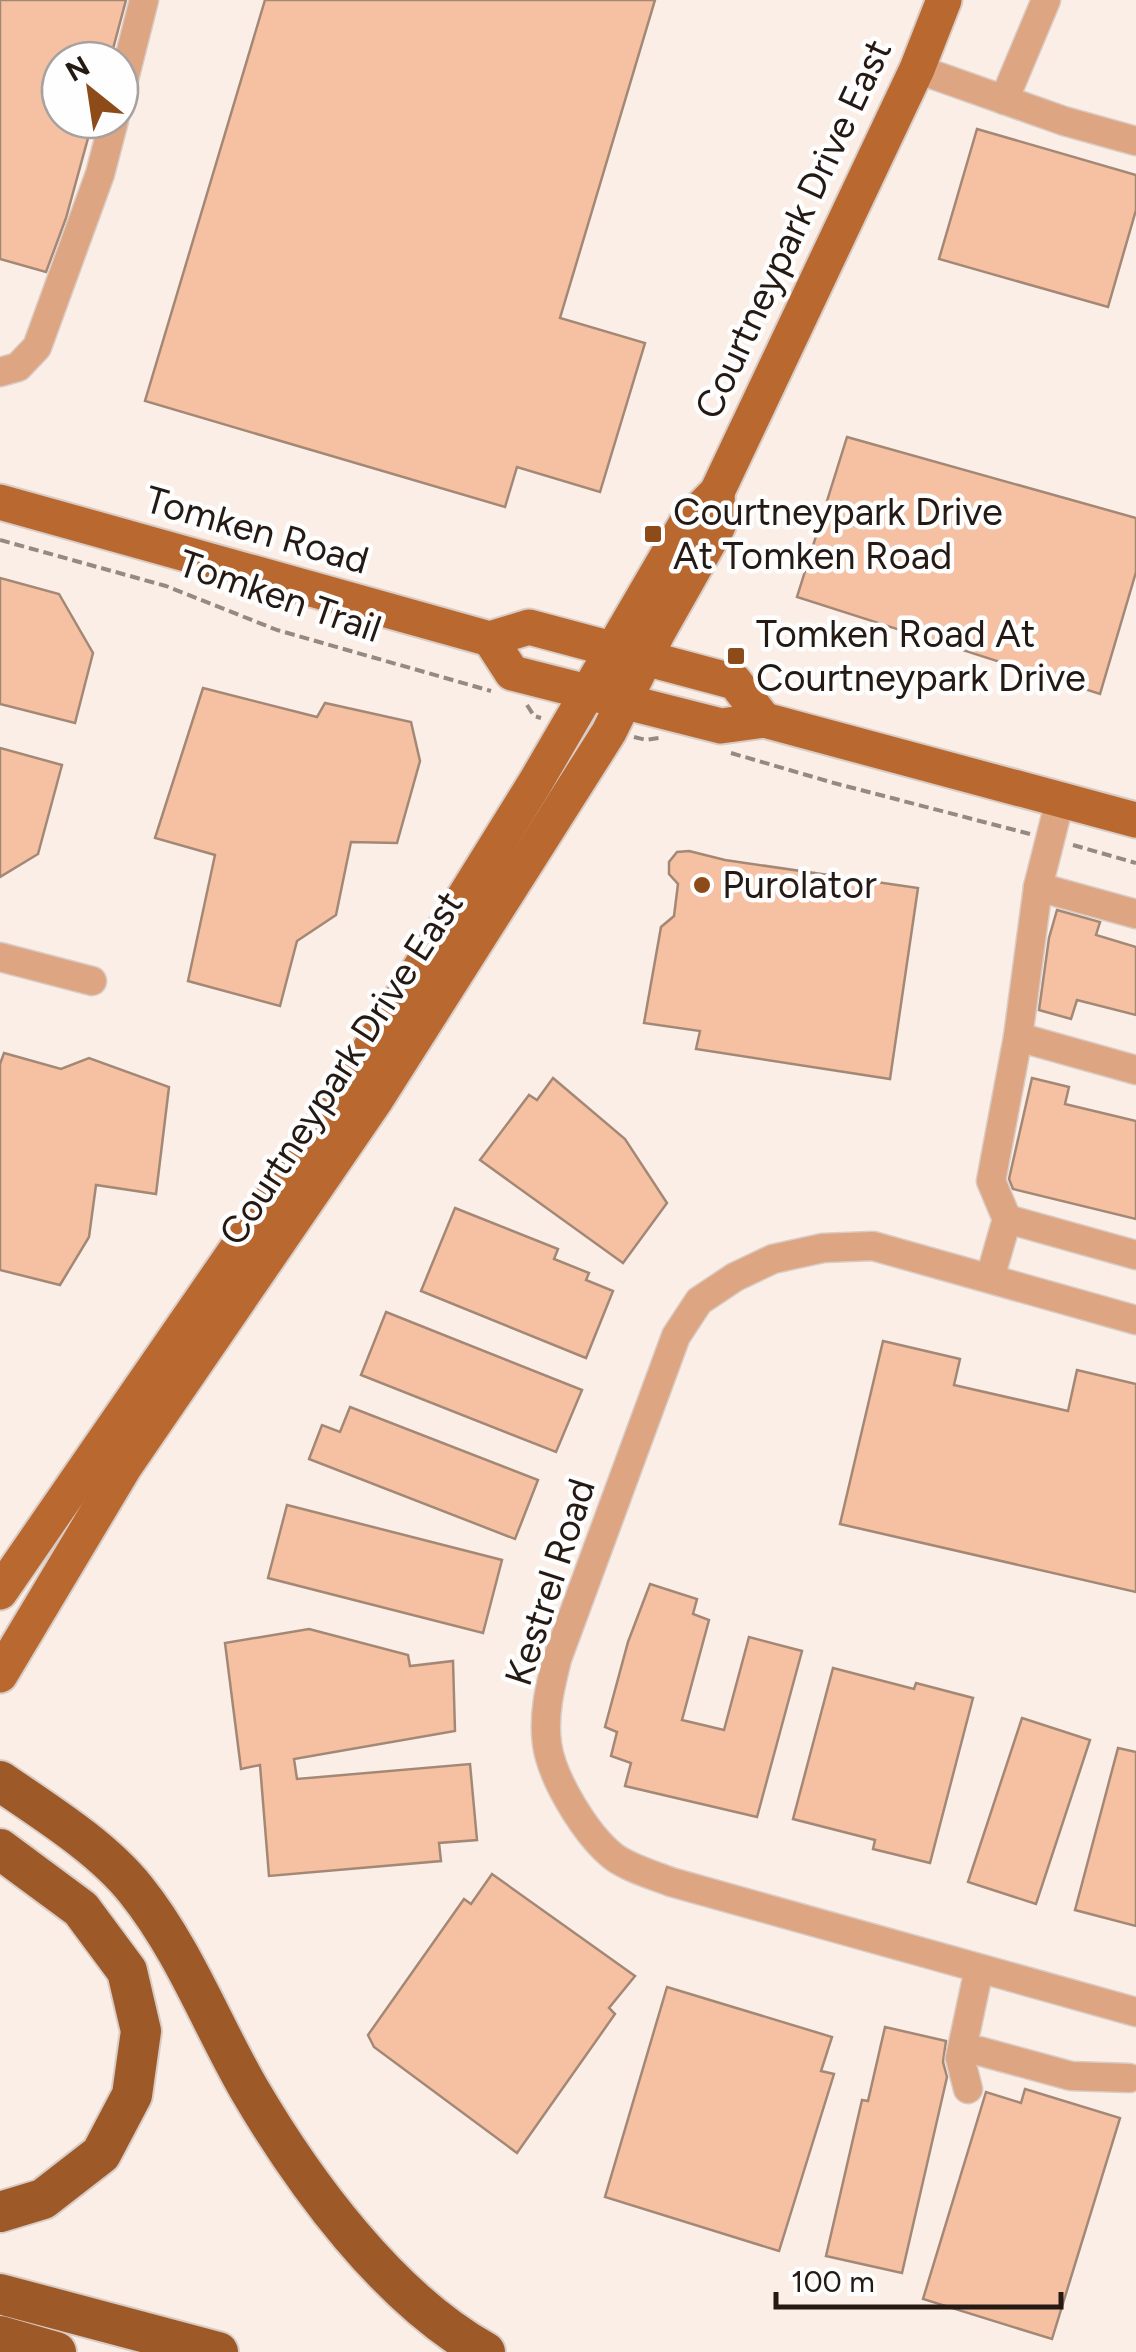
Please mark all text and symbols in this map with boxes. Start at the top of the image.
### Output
street label: Courtneypark Drive East [685,32,901,426]
north arrow [40,40,140,140]
text: N [60,48,95,88]
street label: Tomken Road [140,476,374,584]
place label: Courtneypark Drive At Tomken Road [673,489,1003,579]
marker: Courtneypark Drive At Tomken Road [642,523,664,545]
street label: Tomken Trail [173,540,387,652]
place label: Tomken Road At Courtneypark Drive [756,611,1086,701]
marker: Tomken Road At Courtneypark Drive [725,645,747,667]
place label: Purolator [722,862,877,908]
marker: Purolator [691,874,713,896]
street label: Courtneypark Drive East [209,882,473,1254]
street label: Kestrel Road [495,1473,605,1691]
scale bar [776,2247,1061,2309]
text: 100 m [791,2263,875,2300]

